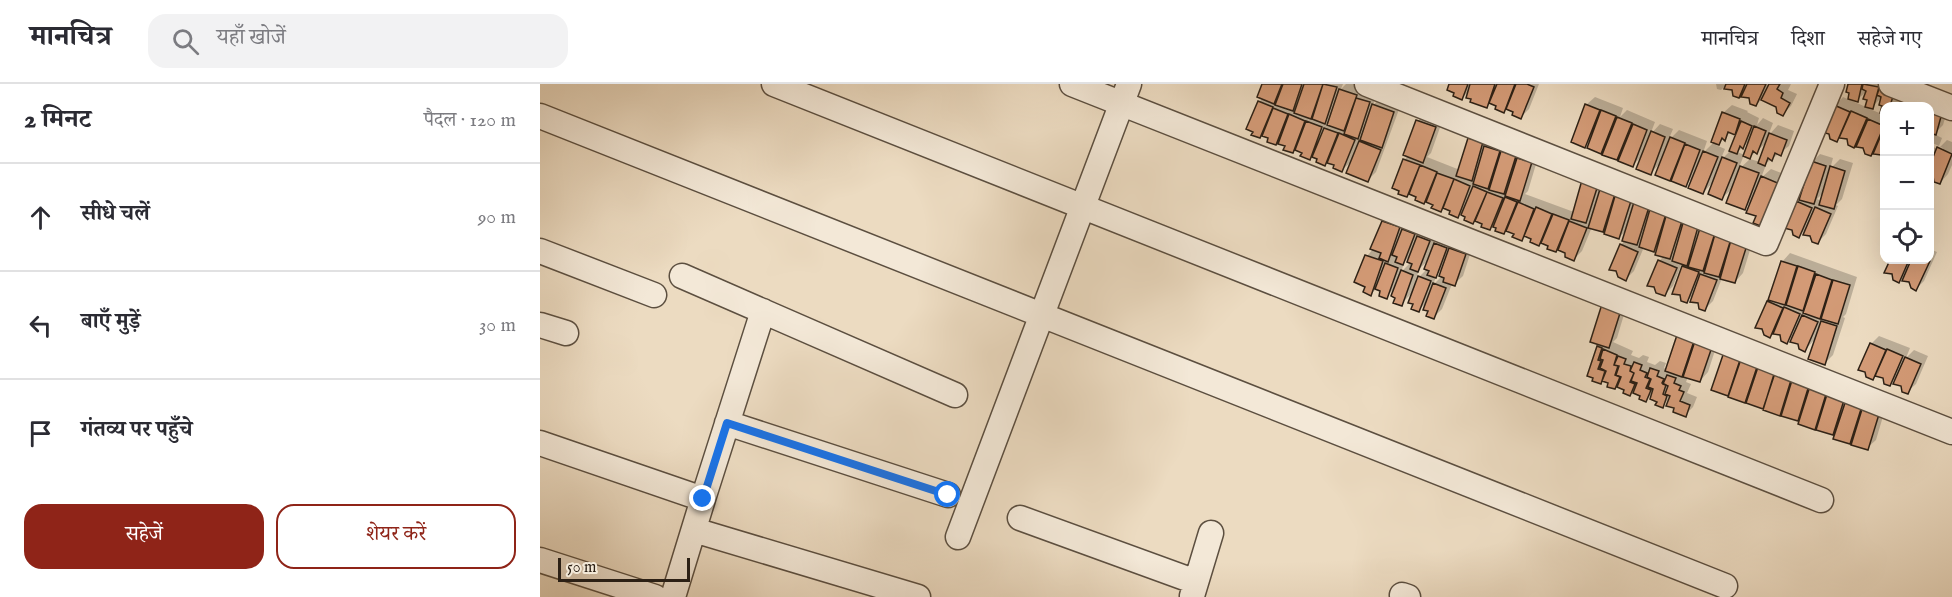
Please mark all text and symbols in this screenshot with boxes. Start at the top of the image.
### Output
search box [148,14,568,68]
text: मानचित्र [30,20,112,55]
text: यहाँ खोजें [217,24,286,52]
icon: search [169,25,202,58]
text: मानचित्र [1701,26,1758,53]
text: दिशा [1791,26,1825,53]
text: सहेजे गए [1858,26,1922,53]
map controls [1880,102,1934,264]
button: + [1880,102,1934,156]
text: 2 मिनट [24,103,91,136]
text: पैदल · 120 m [424,108,516,133]
button: − [1880,156,1934,210]
text: सीधे चलें [81,200,150,228]
icon: ahead [24,201,57,234]
text: 90 m [478,205,516,230]
button: locate [1880,210,1934,264]
text: बाएँ मुड़ें [81,308,140,336]
icon: left [24,309,57,342]
text: 30 m [479,313,516,338]
text: गंतव्य पर पहुँचे [81,416,192,444]
icon: arrive [24,417,57,450]
route start [934,481,960,507]
route end [689,485,715,511]
button: सहेजें [24,504,264,569]
button: शेयर करें [276,504,516,569]
scale bar [558,555,690,582]
text: 50 m [567,558,596,578]

